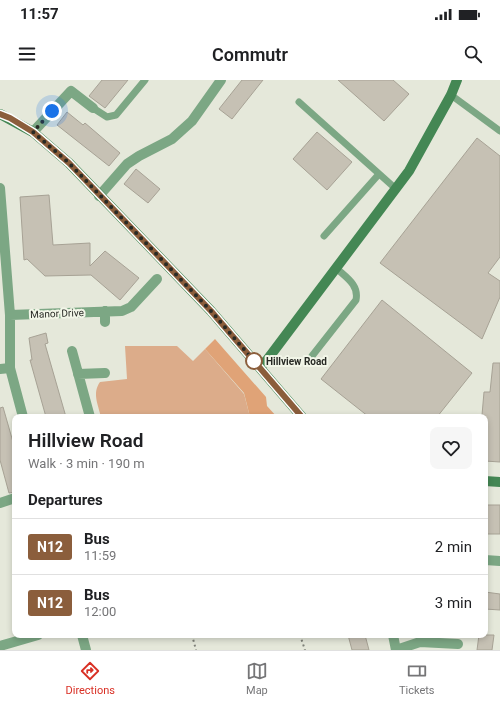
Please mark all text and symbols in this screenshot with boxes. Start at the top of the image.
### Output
text: 11:57 [20,5,59,23]
icon: menu [16,43,38,65]
icon: search [462,43,484,65]
text: Commutr [212,44,288,65]
your location [42,101,62,121]
street label: Manor Drive [30,307,84,320]
marker: Hillview Road [245,352,263,370]
place label: Hillview Road [266,356,327,367]
button: heart [430,427,472,469]
text: Hillview Road [28,429,143,452]
text: Walk · 3 min · 190 m [28,456,145,471]
text: Departures [28,491,103,509]
text: Bus [84,530,110,548]
text: 2 min [435,538,472,556]
text: N12 [37,539,63,555]
text: 11:59 [84,548,116,563]
text: Bus [84,586,110,604]
text: 3 min [435,594,472,612]
text: N12 [37,595,63,611]
text: 12:00 [84,604,116,619]
tab: Directions [66,660,115,697]
tab: Map [246,660,268,697]
tab: Tickets [399,660,435,697]

